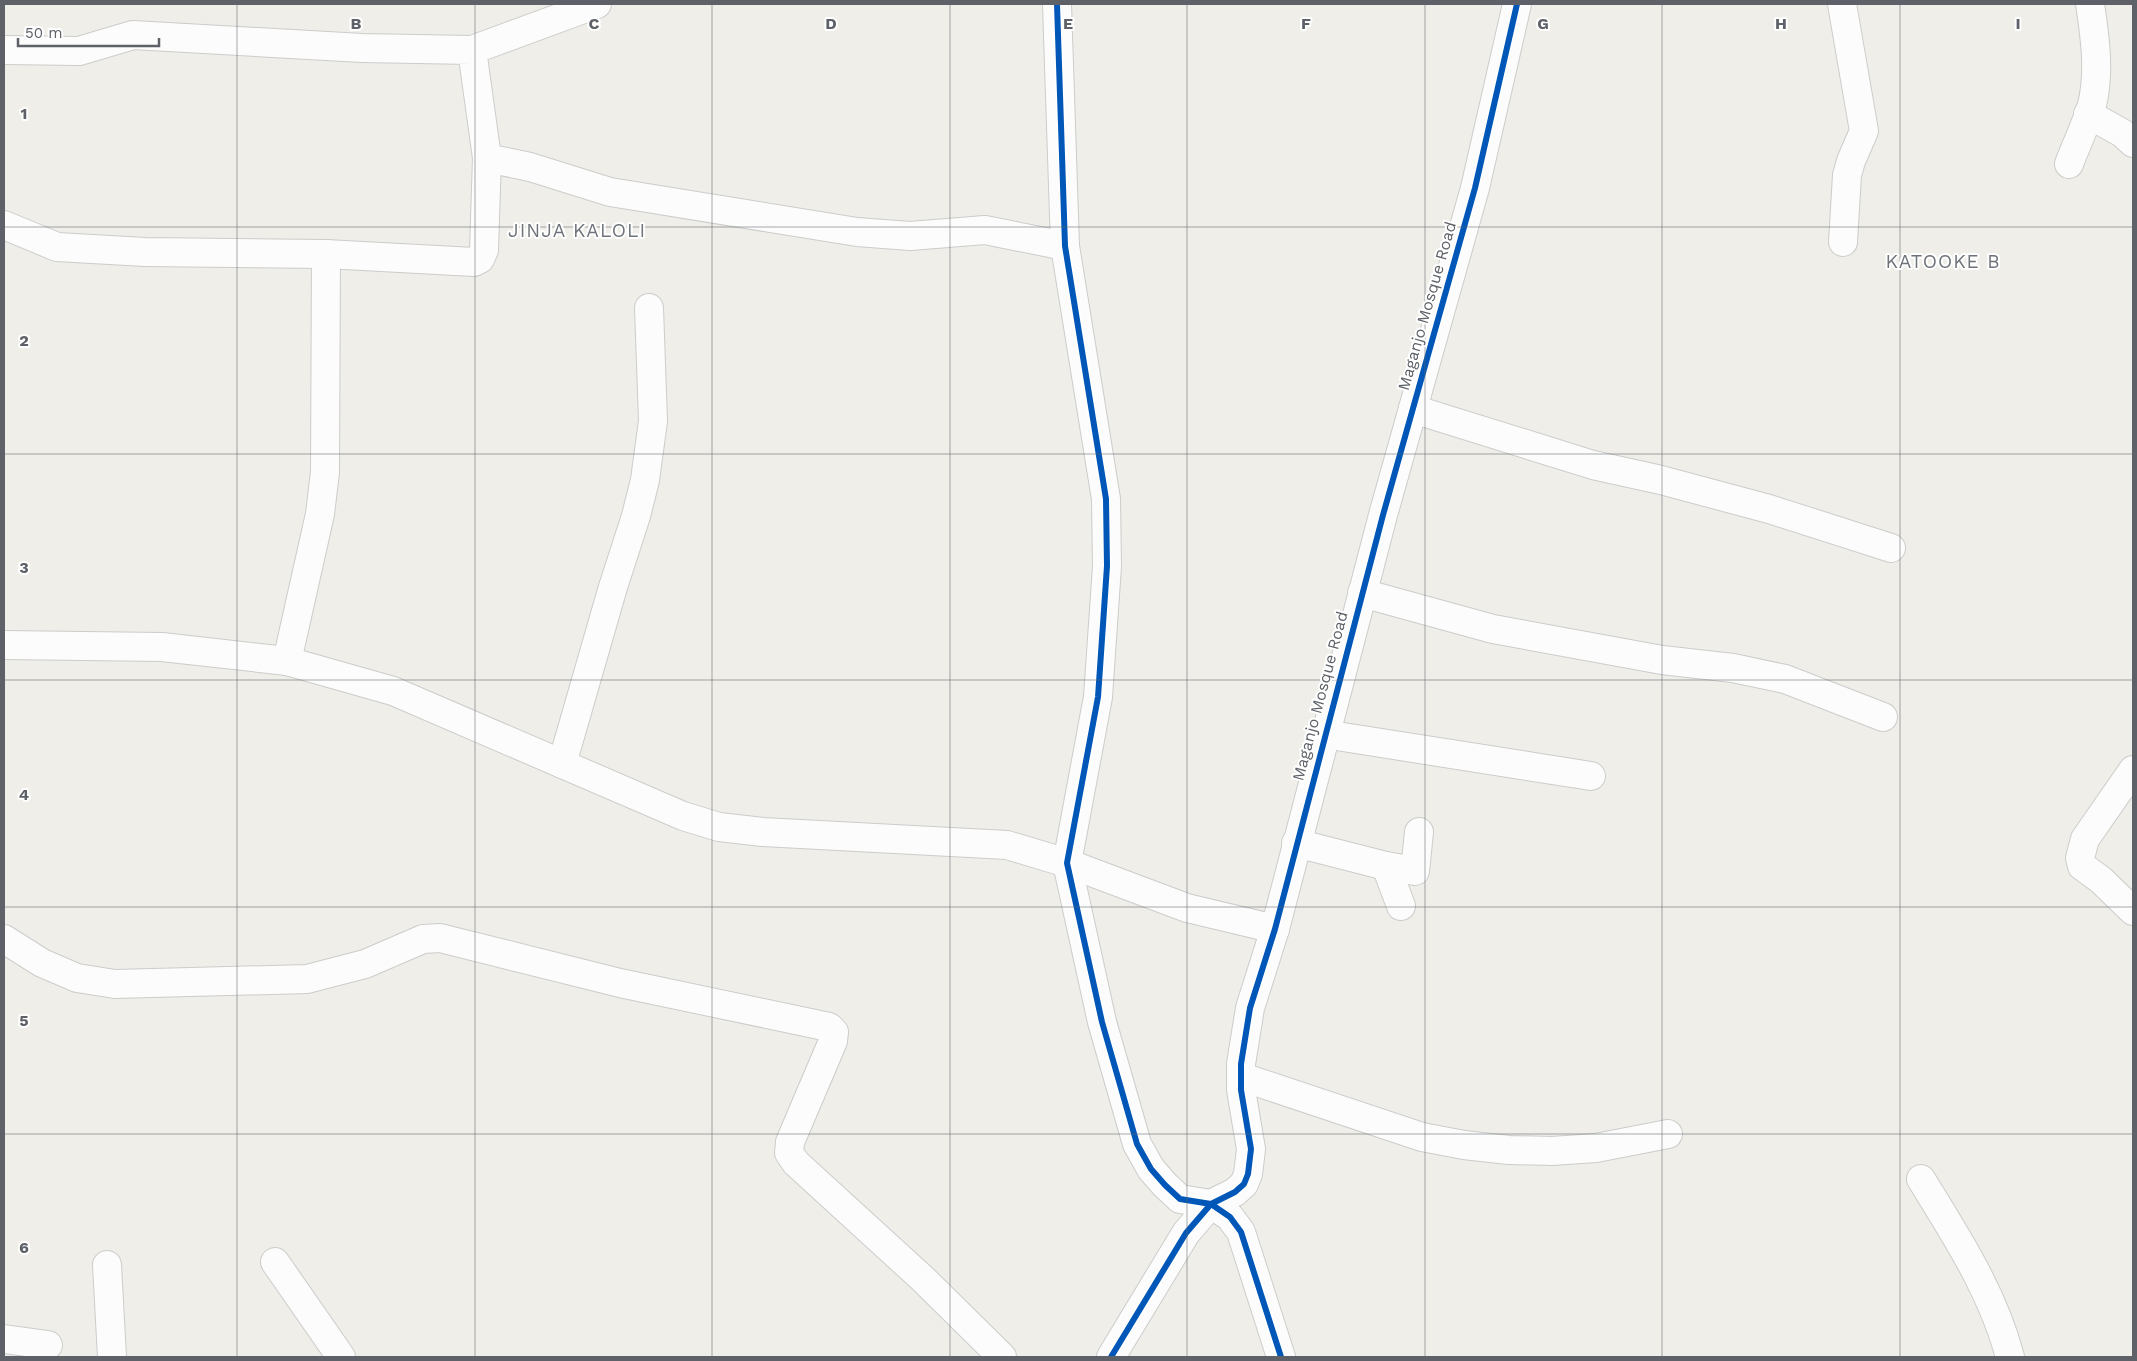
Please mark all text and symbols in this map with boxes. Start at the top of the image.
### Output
text: B [351,14,362,33]
text: C [589,14,600,33]
text: D [825,14,837,33]
text: E [1063,14,1073,33]
text: F [1301,14,1311,33]
text: G [1537,14,1549,33]
text: H [1775,14,1787,33]
text: I [2015,14,2021,33]
scale bar [18,15,159,47]
text: 50 m [25,24,62,42]
text: 1 [21,104,27,123]
district label: JINJA KALOLI [508,219,646,242]
street label: Maganjo Mosque Road [1394,219,1460,393]
district label: KATOOKE B [1885,250,2001,273]
text: 2 [19,331,29,350]
text: 3 [19,558,29,577]
street label: Maganjo Mosque Road [1288,609,1352,783]
text: 4 [19,785,29,804]
text: 5 [19,1011,29,1030]
text: 6 [19,1238,29,1257]

